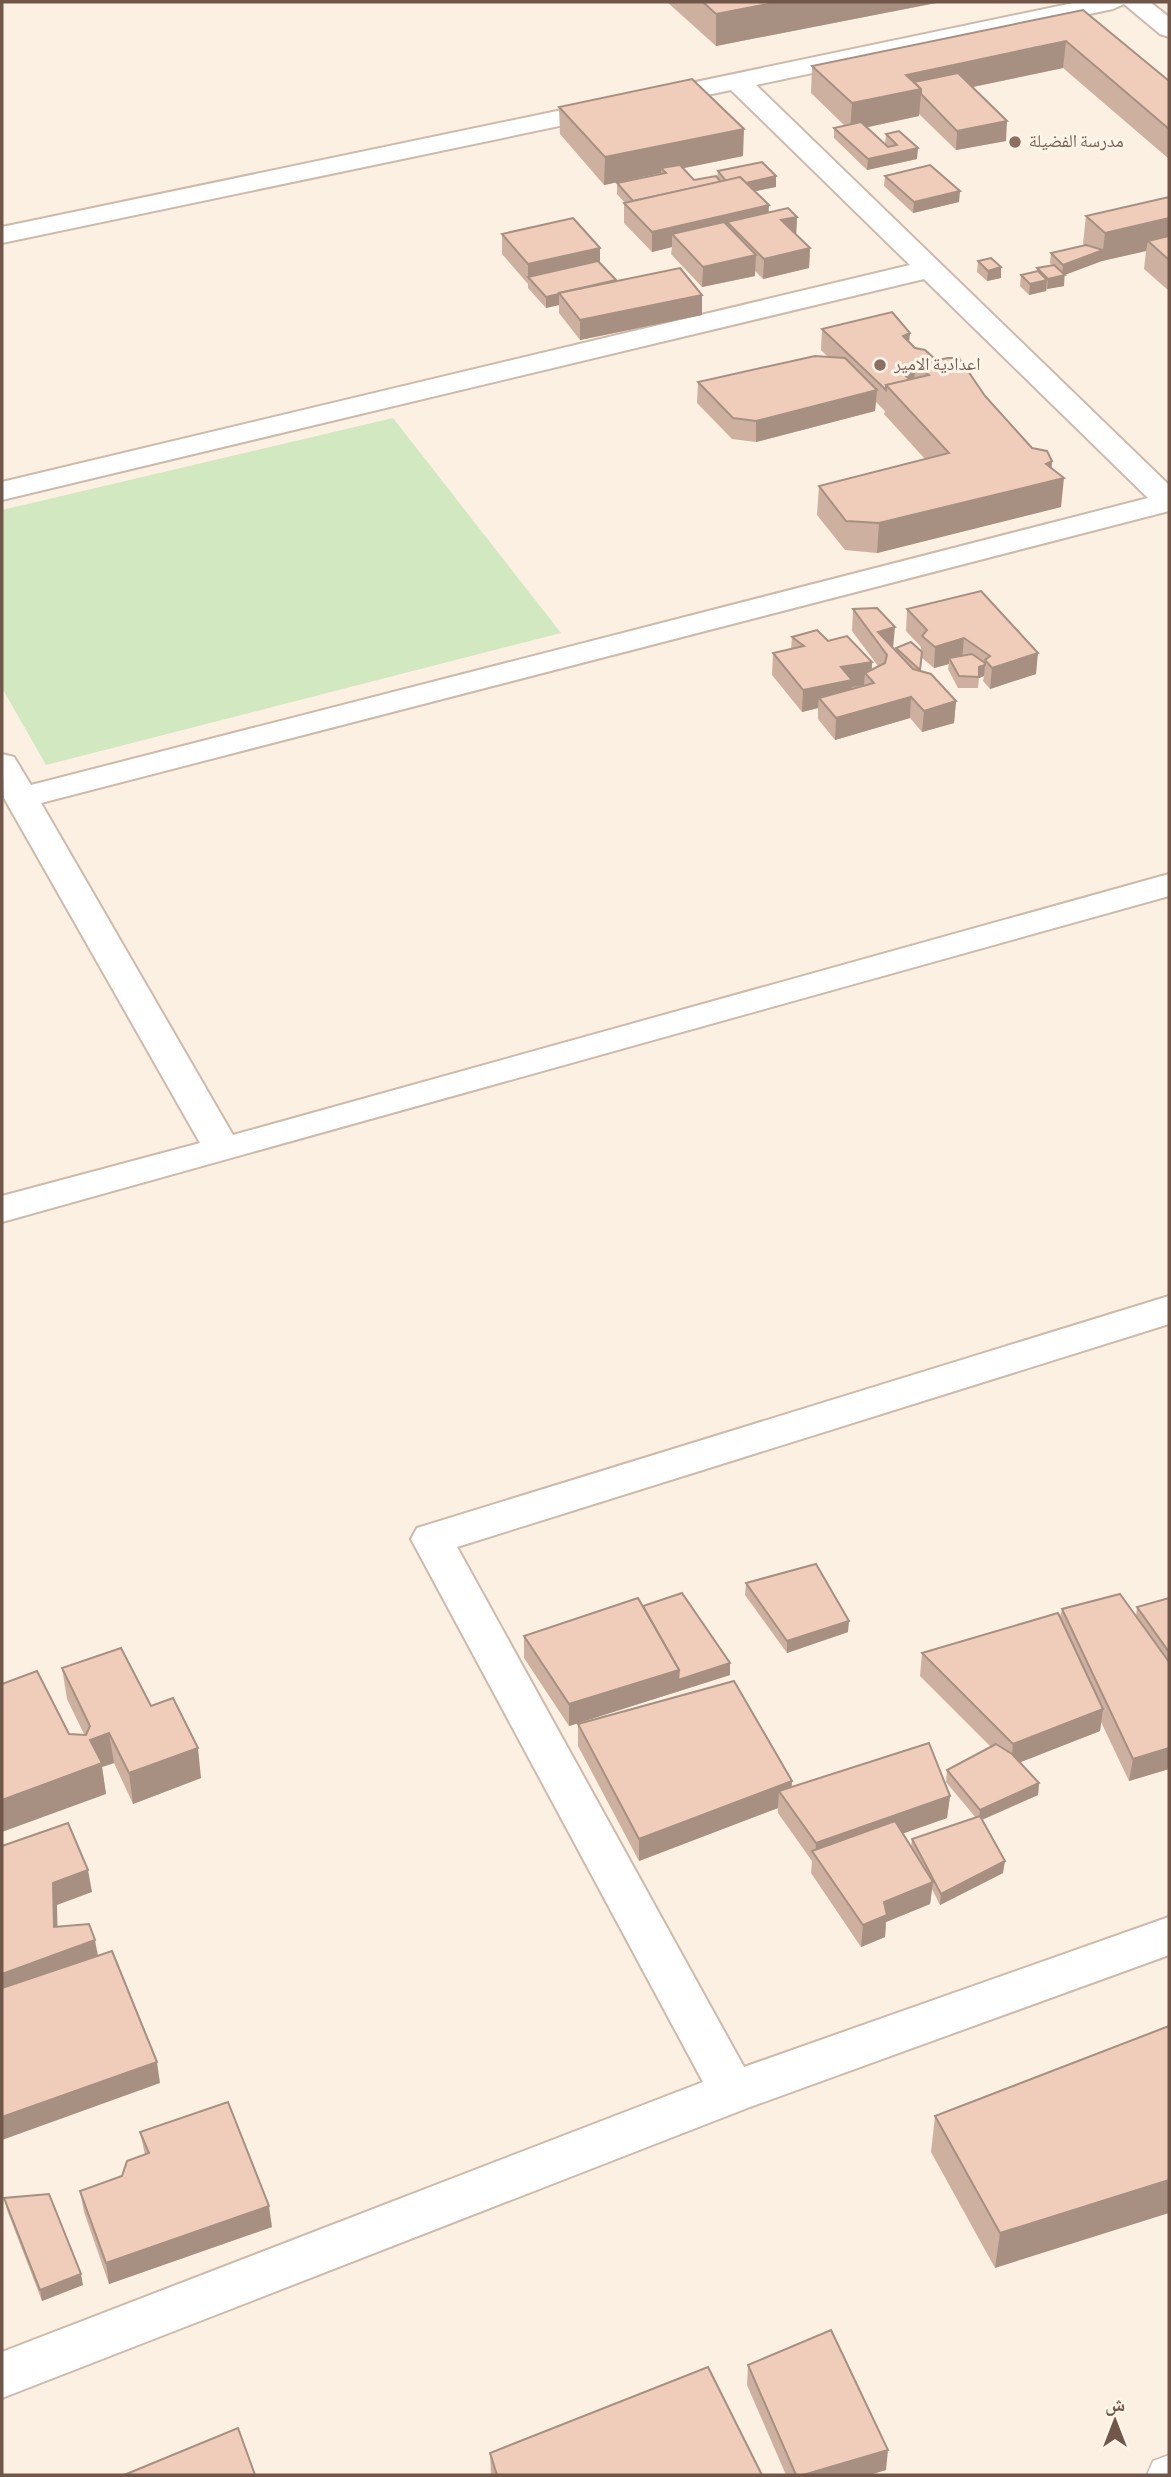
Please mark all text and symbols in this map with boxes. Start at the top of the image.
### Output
place label: مدرسة الفضيلة [1029,133,1124,151]
marker: مدرسة الفضيلة [1007,134,1023,150]
place label: اعدادية الامير [893,356,981,374]
marker: اعدادية الامير [872,357,888,373]
north arrow [1080,2386,1150,2456]
text: ش [1105,2396,1125,2416]

